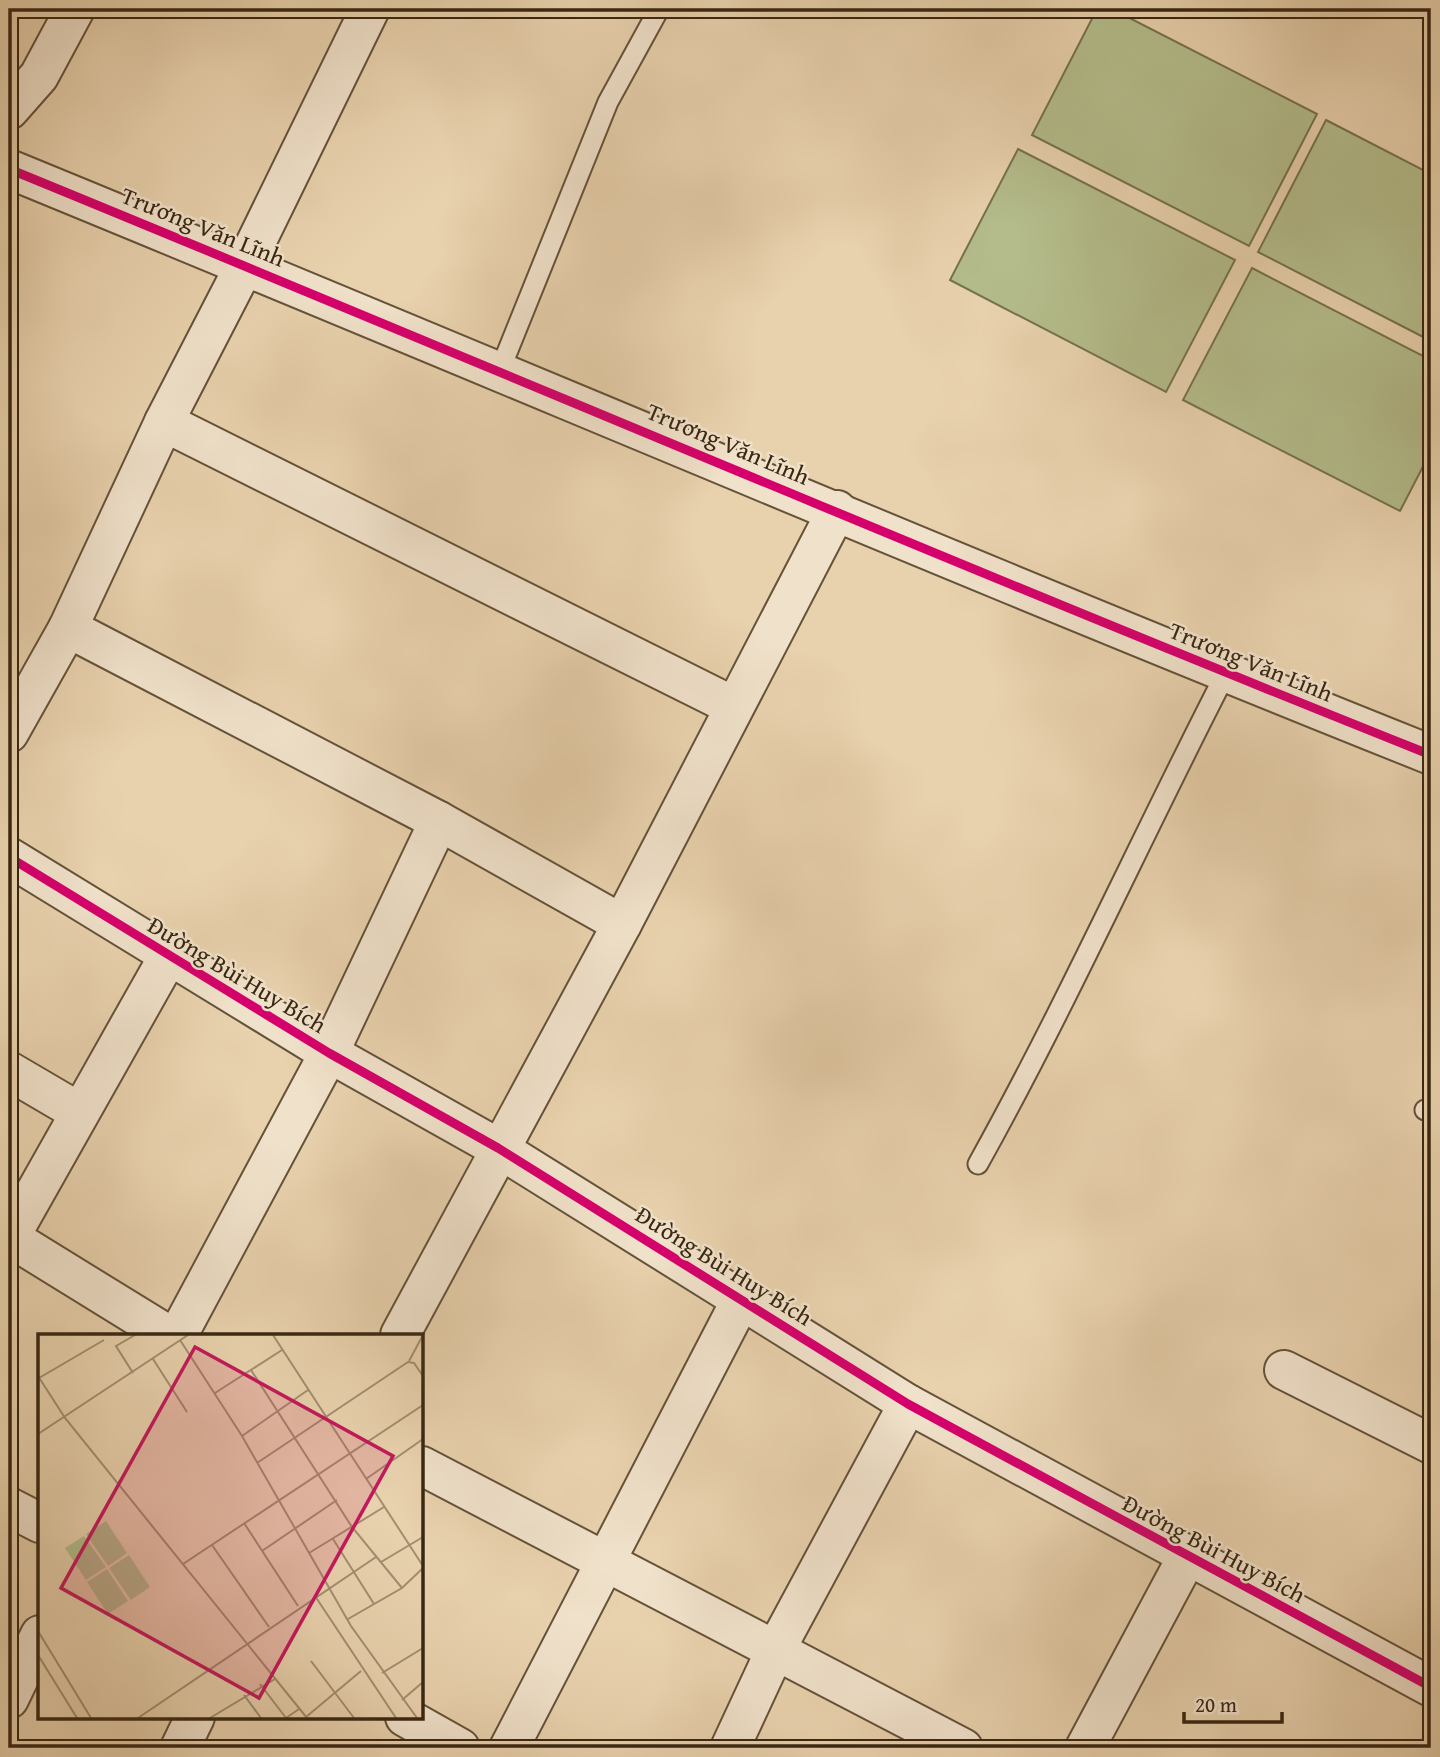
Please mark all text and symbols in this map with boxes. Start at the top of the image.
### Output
street label: Trương Văn Lĩnh [116,178,291,276]
street label: Trương Văn Lĩnh [641,393,815,494]
street label: Trương Văn Lĩnh [1164,613,1339,711]
street label: Đường Bùi Huy Bích [141,907,334,1042]
street label: Đường Bùi Huy Bích [629,1197,820,1334]
inset map [38,1334,424,1718]
street label: Đường Bùi Huy Bích [1117,1486,1312,1612]
scale bar [1184,1680,1282,1724]
text: 20 m [1195,1689,1237,1720]

